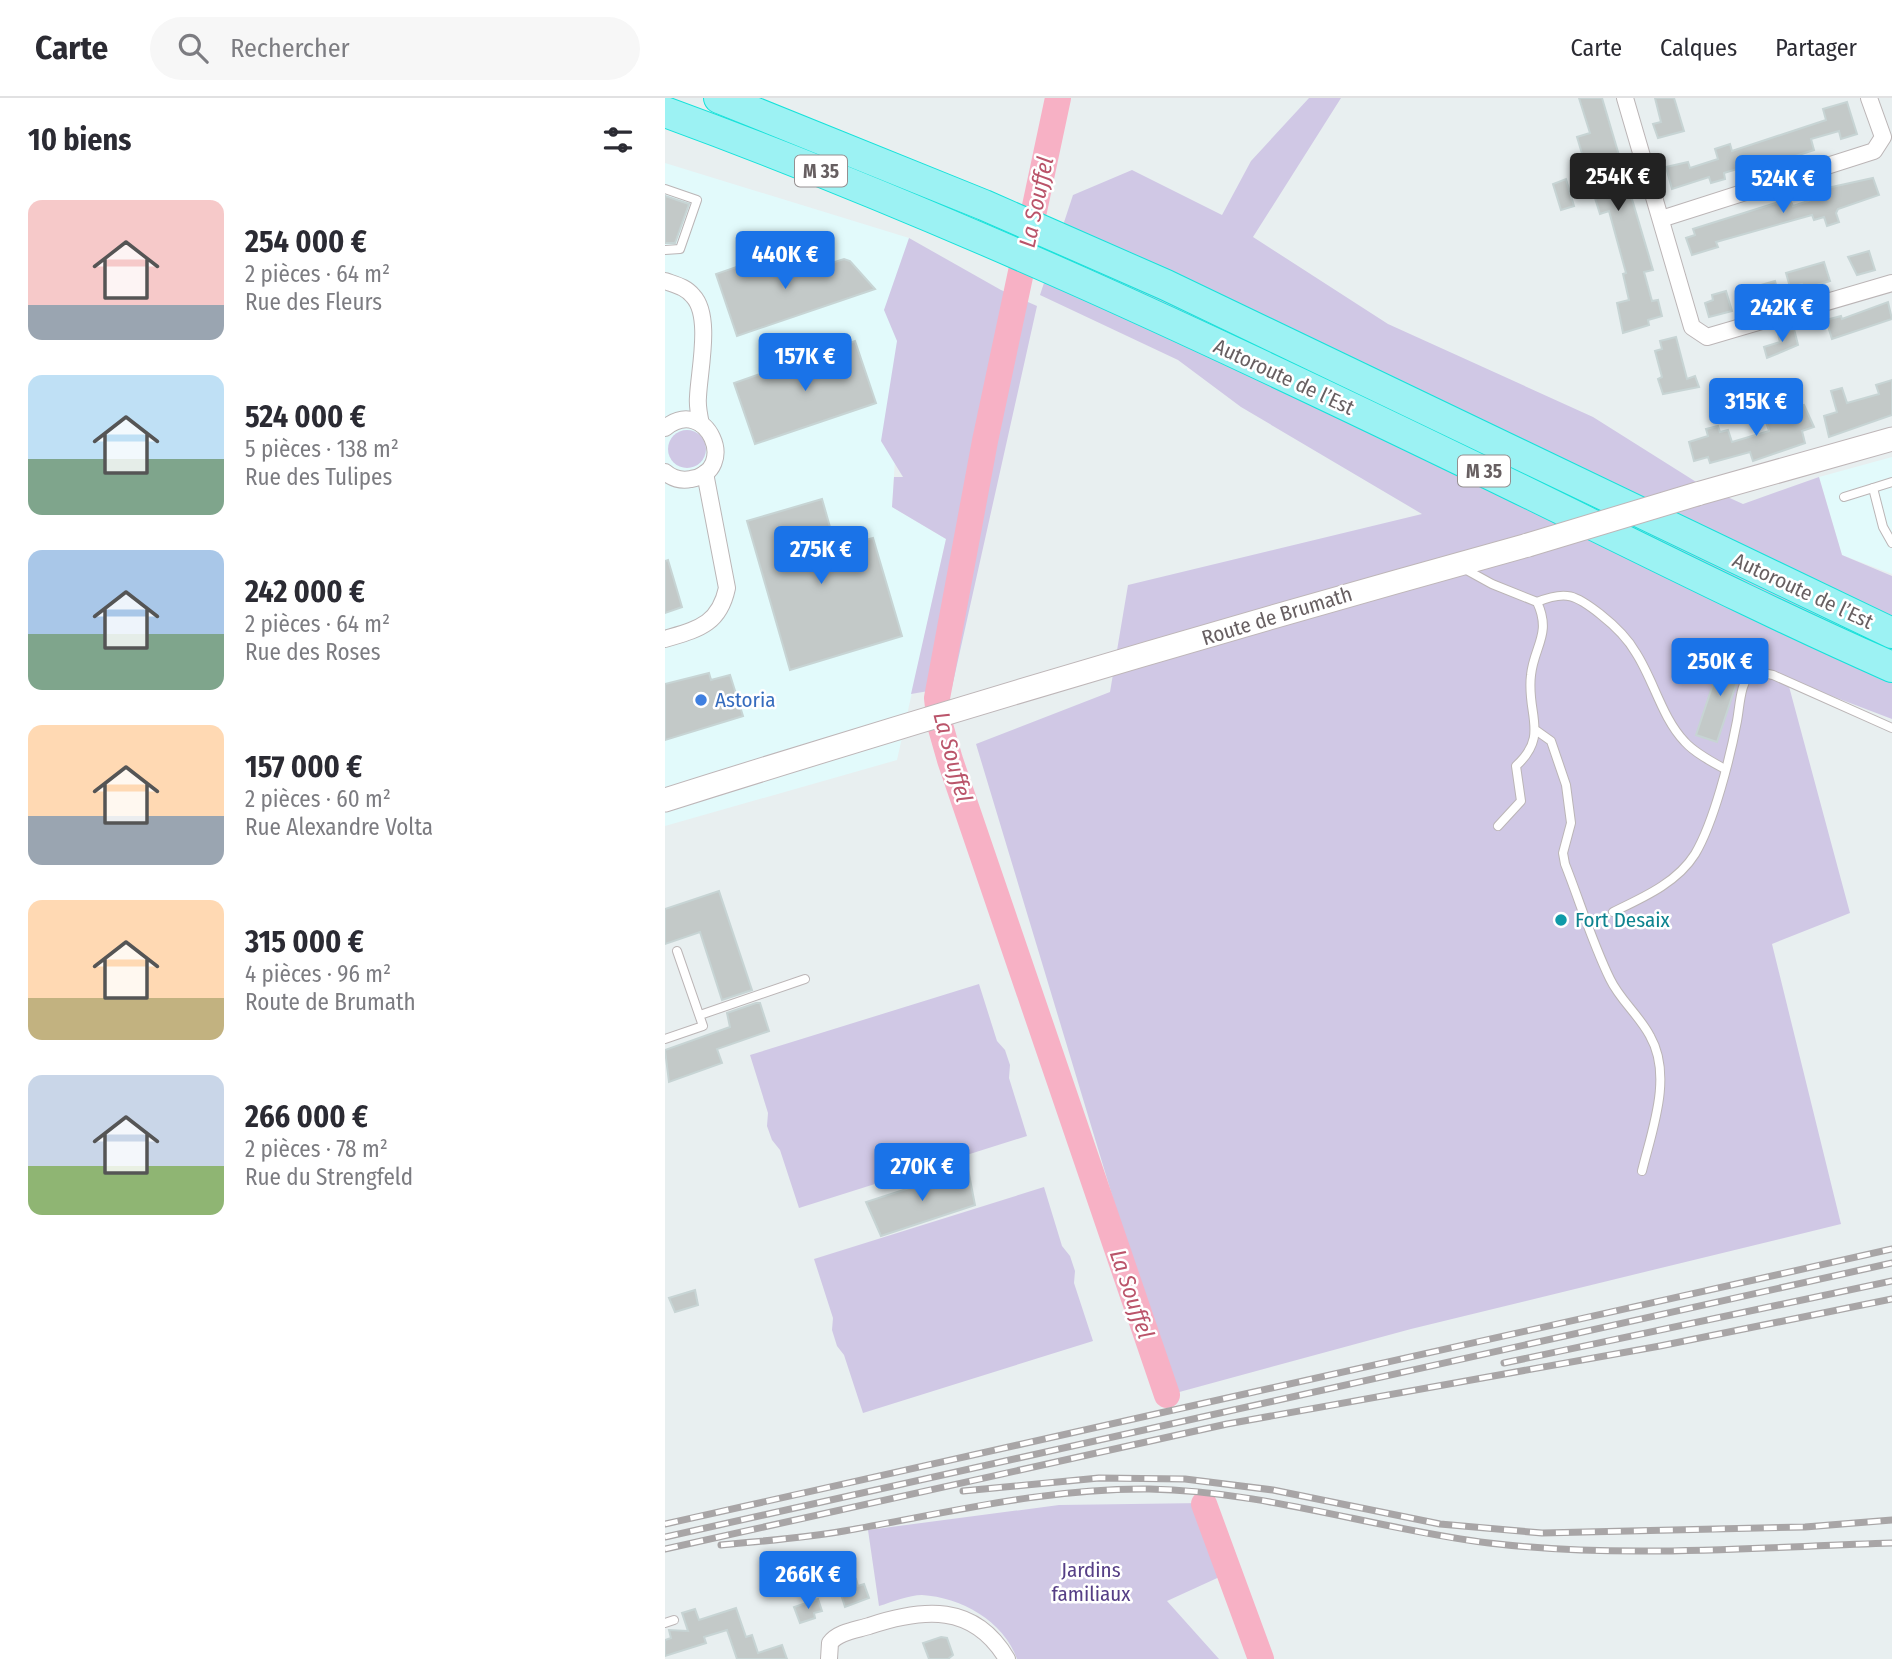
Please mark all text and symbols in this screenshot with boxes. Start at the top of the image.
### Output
search box [150,17,640,80]
text: Carte [35,28,108,68]
icon: search [174,29,212,67]
text: Rechercher [230,33,350,64]
text: Carte [1571,34,1622,62]
text: Calques [1660,34,1737,62]
text: Partager [1775,34,1857,62]
icon: filters [599,121,637,159]
text: 10 biens [28,122,131,158]
pin: 254K € [1561,153,1675,213]
water label: La Souffel [1013,154,1059,250]
road number: M 35 [795,156,847,186]
pin: 524K € [1726,156,1840,215]
text: 254K € [1586,162,1650,190]
text: 524K € [1751,164,1815,192]
text: 254 000 € [245,224,367,260]
icon: home [84,228,168,312]
pin: 440K € [728,232,842,291]
text: 440K € [752,240,818,268]
text: 2 pièces · 64 m² [245,260,390,288]
pin: 242K € [1725,285,1839,344]
text: Rue des Fleurs [245,288,382,316]
text: 242K € [1751,293,1813,321]
street label: Autoroute de l’Est [1210,333,1359,421]
pin: 157K € [748,334,862,393]
text: 157K € [775,342,835,370]
pin: 315K € [1699,378,1813,438]
text: 315K € [1725,387,1787,415]
text: 524 000 € [245,399,366,435]
icon: home [84,403,168,487]
text: 5 pièces · 138 m² [245,435,399,463]
road number: M 35 [1458,456,1510,486]
text: Rue des Tulipes [245,463,392,491]
pin: 275K € [764,526,878,586]
text: 275K € [790,535,852,563]
street label: Autoroute de l’Est [1729,547,1878,635]
text: 242 000 € [245,574,365,610]
icon: home [84,578,168,662]
street label: Route de Brumath [1199,581,1355,651]
text: 2 pièces · 64 m² [245,610,390,638]
text: Rue des Roses [245,638,381,666]
pin: 250K € [1663,638,1777,698]
text: 250K € [1688,647,1752,675]
place label: Astoria [715,687,776,713]
marker: Astoria [693,692,709,708]
water label: La Souffel [928,709,978,805]
text: 157 000 € [245,749,362,785]
icon: home [84,753,168,837]
text: 2 pièces · 60 m² [245,785,391,813]
text: Rue Alexandre Volta [245,813,433,841]
place label: Fort Desaix [1575,907,1671,933]
marker: Fort Desaix [1553,912,1569,928]
text: 315 000 € [245,924,364,960]
icon: home [84,928,168,1012]
text: 4 pièces · 96 m² [245,960,391,988]
text: Route de Brumath [245,988,416,1016]
text: 266 000 € [245,1099,368,1135]
icon: home [84,1103,168,1187]
text: 2 pièces · 78 m² [245,1135,388,1163]
pin: 270K € [865,1144,979,1203]
text: 270K € [890,1152,954,1180]
text: Rue du Strengfeld [245,1163,413,1191]
water label: La Souffel [1104,1246,1160,1342]
pin: 266K € [751,1552,865,1611]
park label: Jardins familiaux [1051,1557,1131,1607]
text: 266K € [775,1560,841,1588]

